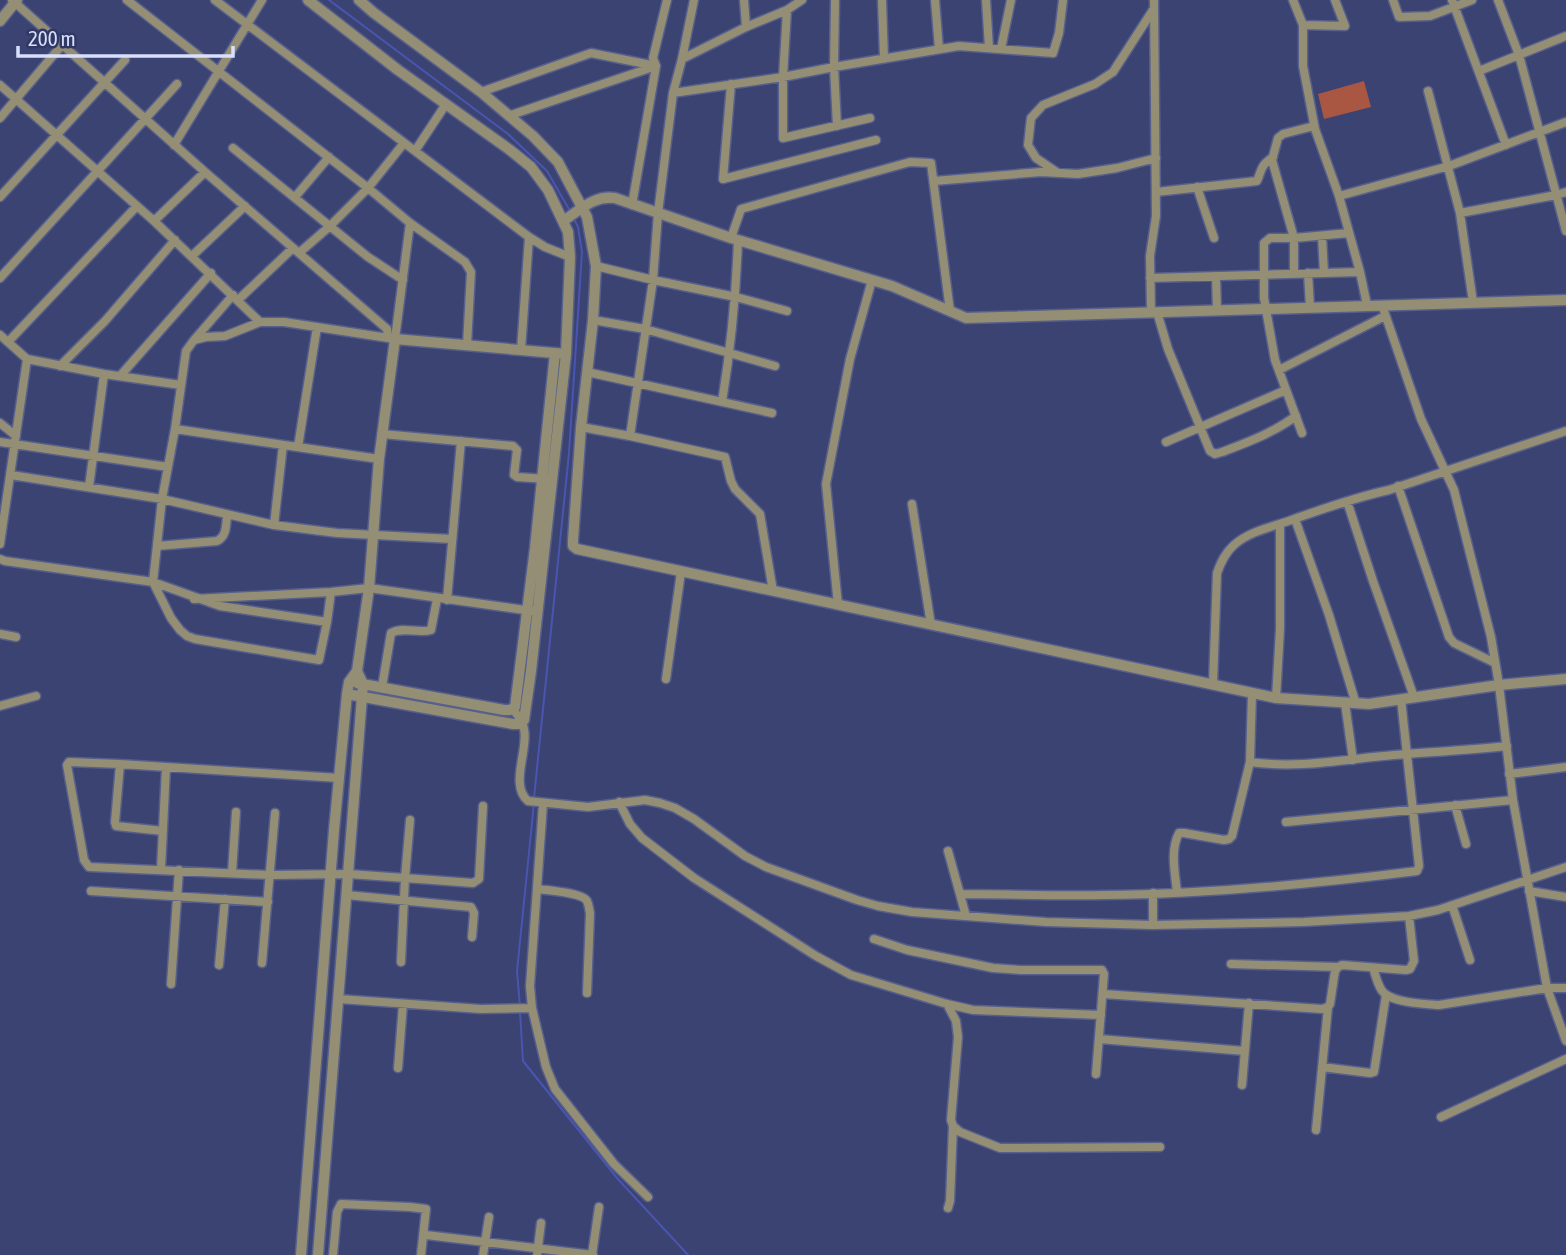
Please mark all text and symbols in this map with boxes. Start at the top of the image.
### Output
scale bar [18,14,233,58]
text: 200 m [28,26,76,50]

